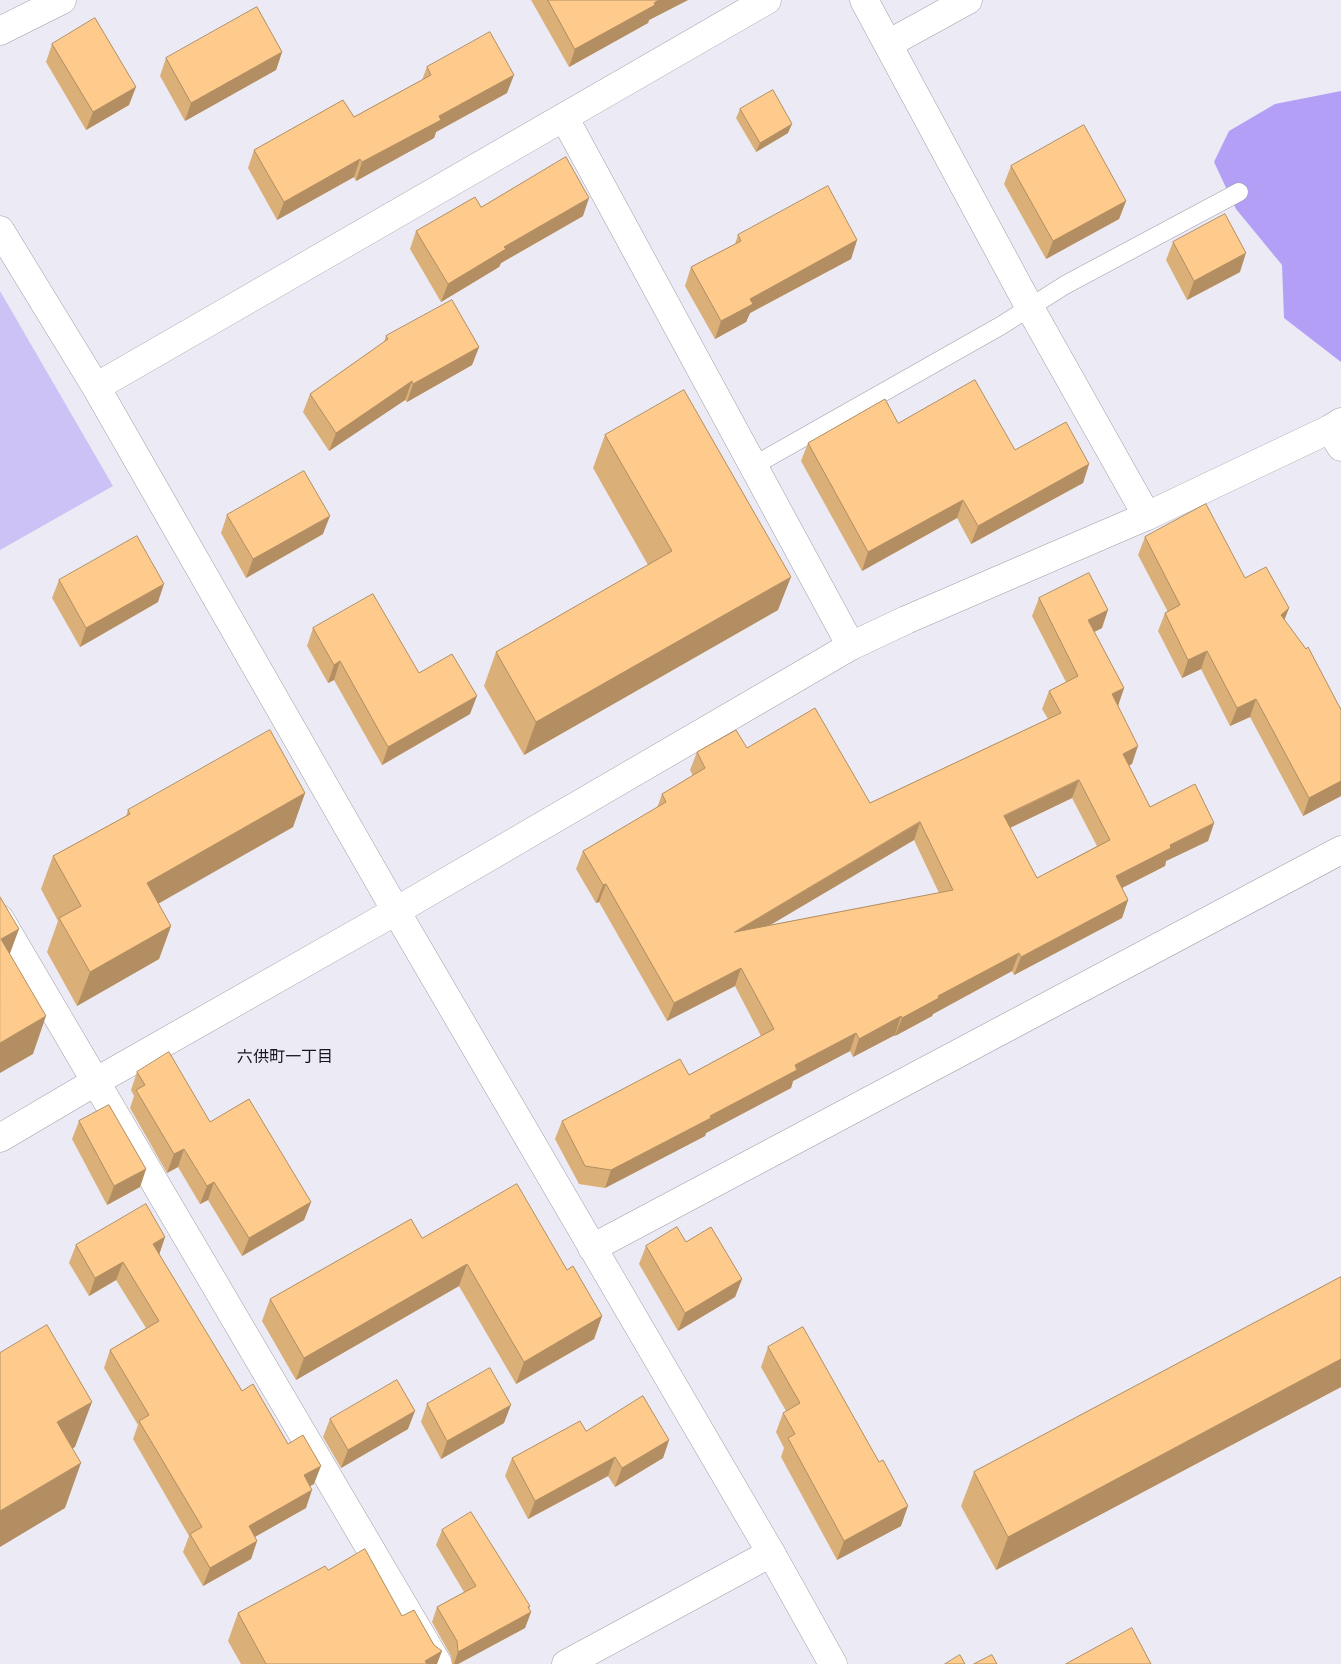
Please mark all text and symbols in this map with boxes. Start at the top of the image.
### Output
district label: 六供町一丁目 [237,1048,333,1068]

